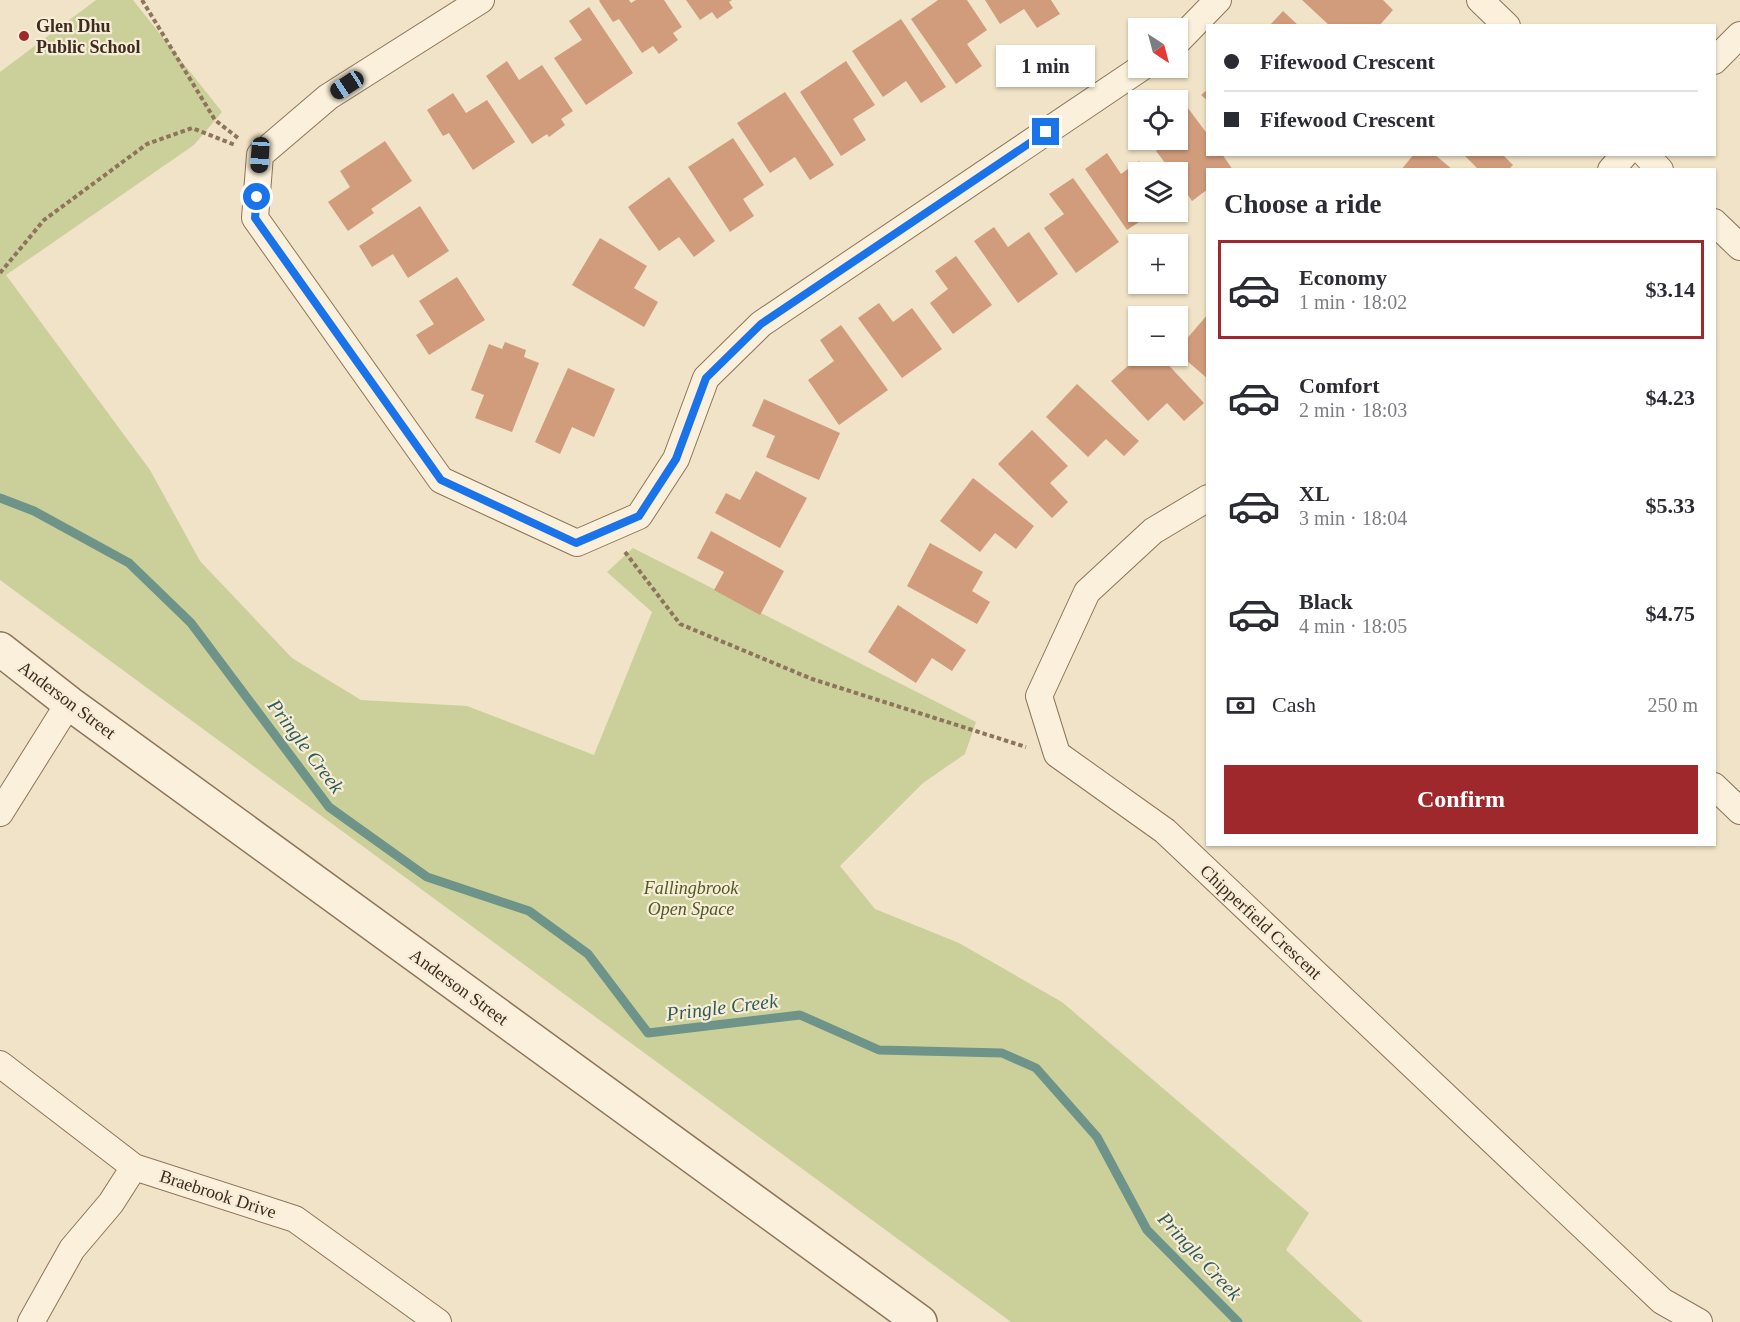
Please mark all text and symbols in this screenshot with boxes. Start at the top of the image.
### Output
place label: Glen Dhu Public School [36,16,141,57]
north arrow [1128,18,1188,78]
map controls [1128,18,1188,366]
marker: Glen Dhu Public School [17,29,31,43]
callout: 1 min [996,45,1096,87]
text: Fifewood Crescent [1260,49,1435,74]
text: 1 min [1021,55,1070,77]
car [327,68,367,102]
button: locate [1128,90,1188,150]
text: Fifewood Crescent [1260,107,1435,132]
route end [1032,118,1059,145]
car [250,136,270,174]
button: layers [1128,162,1188,222]
route start [243,183,270,210]
text: Choose a ride [1224,189,1382,219]
button: + [1128,234,1188,294]
icon: car [1227,263,1281,317]
text: Economy [1299,265,1387,290]
text: $3.14 [1646,277,1695,302]
text: 1 min · 18:02 [1299,291,1407,313]
button: − [1128,306,1188,366]
icon: car [1227,371,1281,425]
text: Comfort [1299,373,1380,398]
text: $4.23 [1646,385,1695,410]
text: 2 min · 18:03 [1299,399,1407,421]
icon: car [1227,479,1281,533]
text: XL [1299,481,1330,506]
text: $5.33 [1646,493,1695,518]
text: 3 min · 18:04 [1299,507,1407,529]
icon: car [1227,587,1281,641]
text: Black [1299,589,1353,614]
text: $4.75 [1646,601,1695,626]
text: 4 min · 18:05 [1299,615,1407,637]
street label: Anderson Street [14,657,120,743]
icon: cash [1224,689,1257,722]
text: Cash [1272,692,1316,717]
water label: Pringle Creek [262,694,349,799]
text: 250 m [1647,694,1698,716]
button: Confirm [1224,765,1698,834]
street label: Chipperfield Crescent [1196,861,1326,983]
park label: Fallingbrook Open Space [643,878,739,919]
street label: Anderson Street [406,945,512,1029]
water label: Pringle Creek [664,989,780,1026]
street label: Braebrook Drive [157,1166,279,1222]
water label: Pringle Creek [1152,1207,1247,1306]

